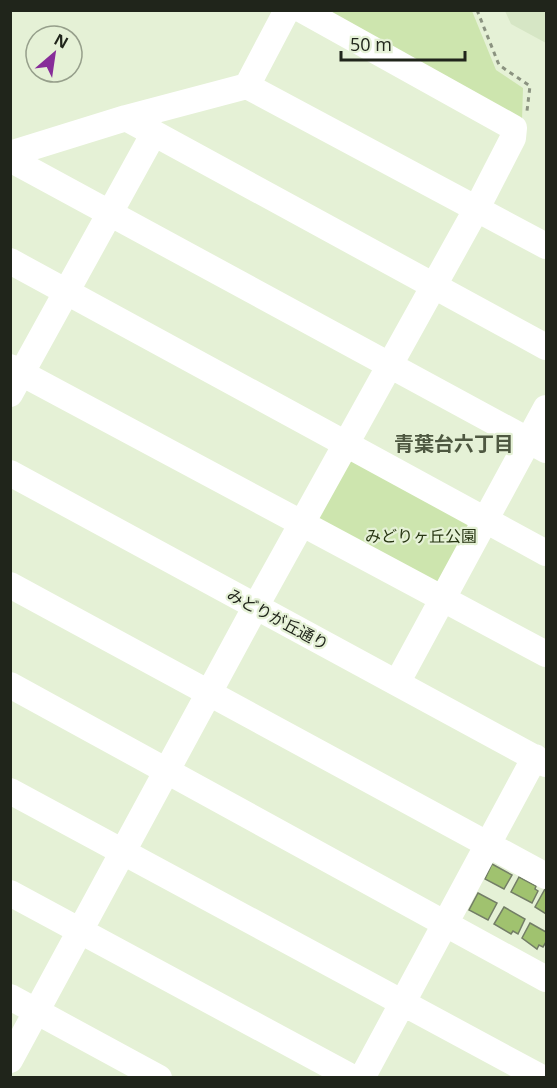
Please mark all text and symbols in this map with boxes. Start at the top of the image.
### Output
north arrow [24,24,84,84]
scale bar [341,24,466,62]
text: N [50,28,72,54]
text: 50 m [350,32,392,56]
district label: 青葉台六丁目 [394,430,514,457]
park label: みどりヶ丘公園 [365,525,477,547]
street label: みどりが丘通り [223,583,333,655]

